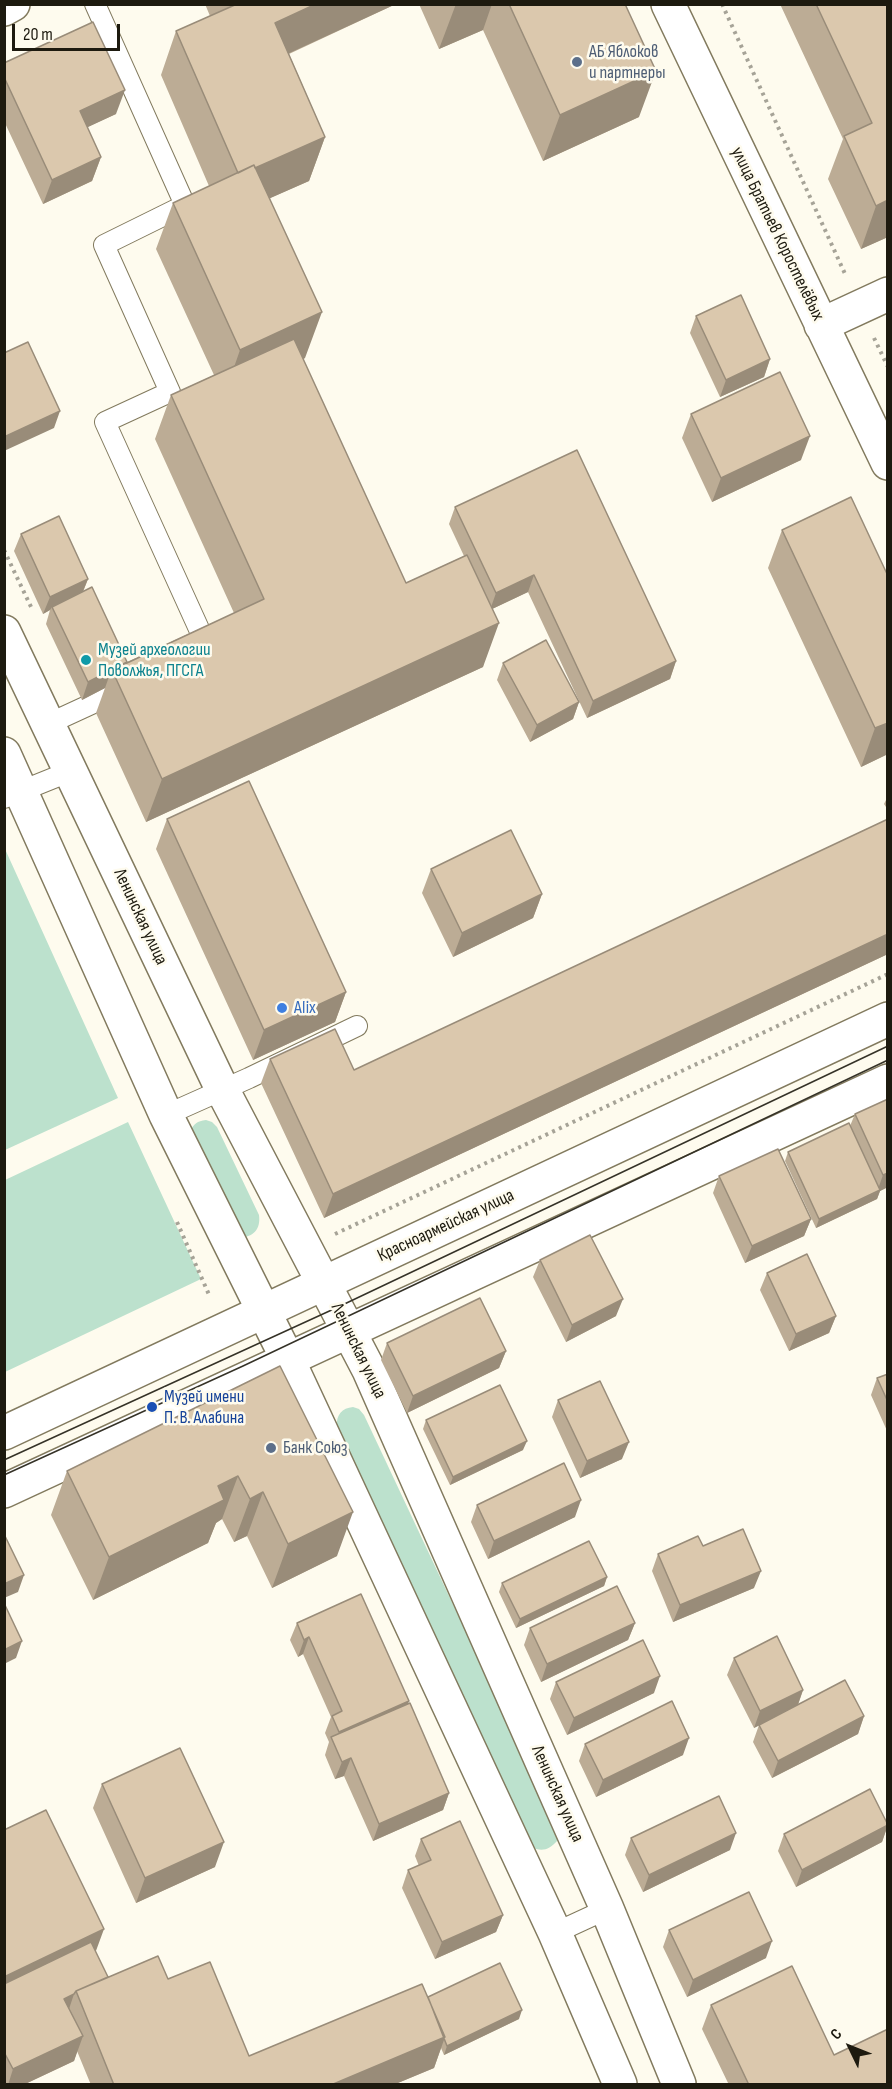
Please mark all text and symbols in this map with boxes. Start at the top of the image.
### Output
scale bar [15,12,123,50]
text: 20 m [23,24,53,45]
place label: АБ Яблоков и партнеры [589,41,665,84]
marker: АБ Яблоков и партнеры [570,55,584,69]
street label: улица Братьев Коростелёвых [726,144,828,324]
place label: Музей археологии Поволжья, ПГСГА [98,639,211,682]
marker: Музей археологии Поволжья, ПГСГА [79,653,93,667]
street label: Ленинская улица [108,866,172,968]
place label: Alix [294,997,316,1019]
marker: Alix [275,1001,289,1015]
street label: Красноармейская улица [374,1185,518,1267]
street label: Ленинская улица [326,1300,390,1402]
place label: Музей имени П. В. Алабина [164,1386,244,1428]
marker: Музей имени П. В. Алабина [145,1400,159,1414]
place label: Банк Союз [283,1437,348,1459]
marker: Банк Союз [264,1441,278,1455]
street label: Ленинская улица [526,1742,588,1846]
north arrow [820,2017,880,2077]
text: С [827,2025,846,2044]

